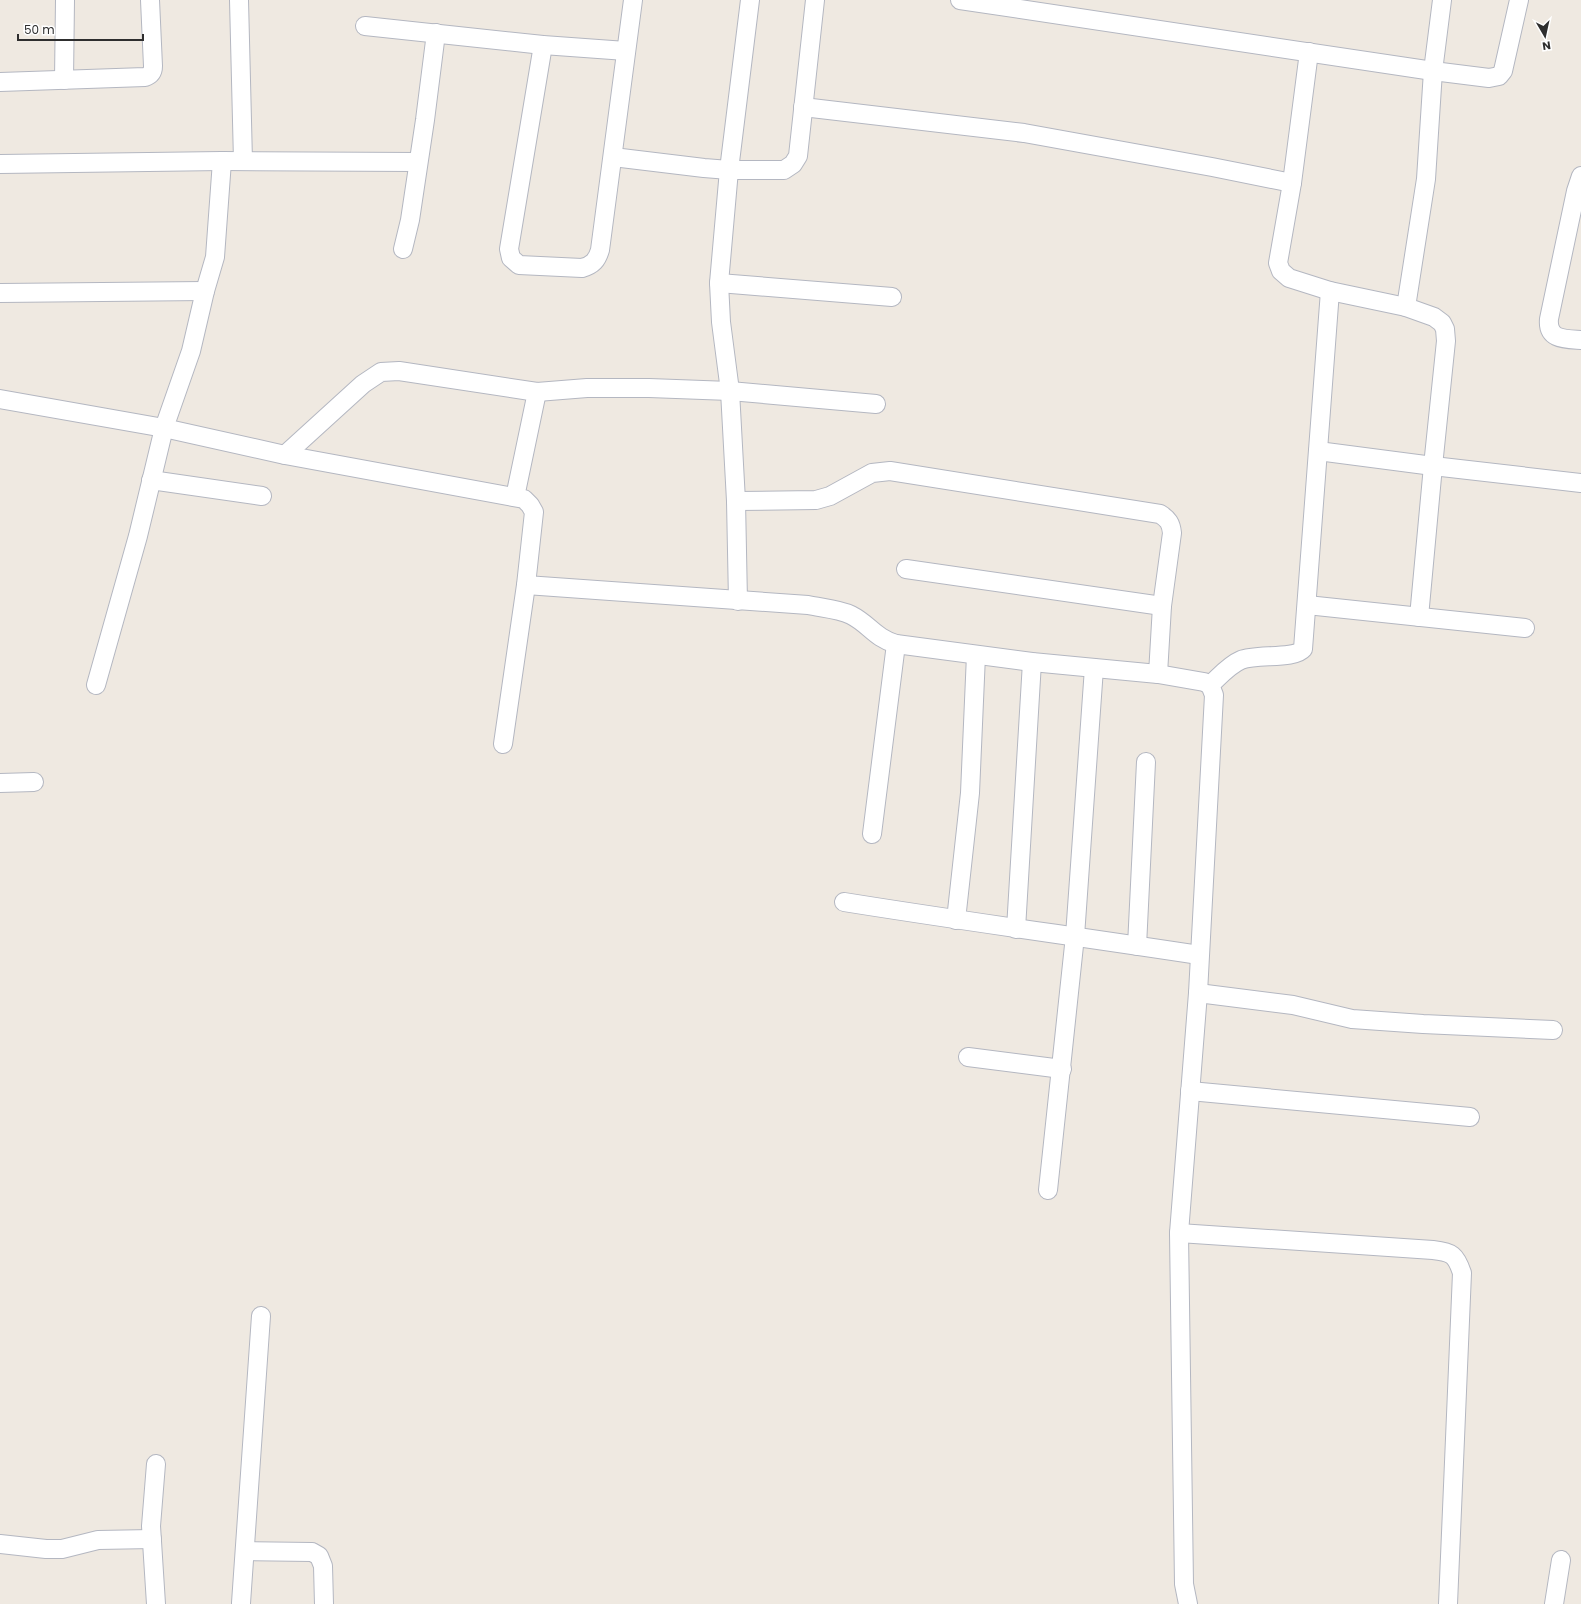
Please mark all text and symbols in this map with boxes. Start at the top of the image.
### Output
scale bar [18,16,143,42]
north arrow [1525,16,1565,56]
text: 50 m [24,21,55,38]
text: N [1541,37,1552,54]

